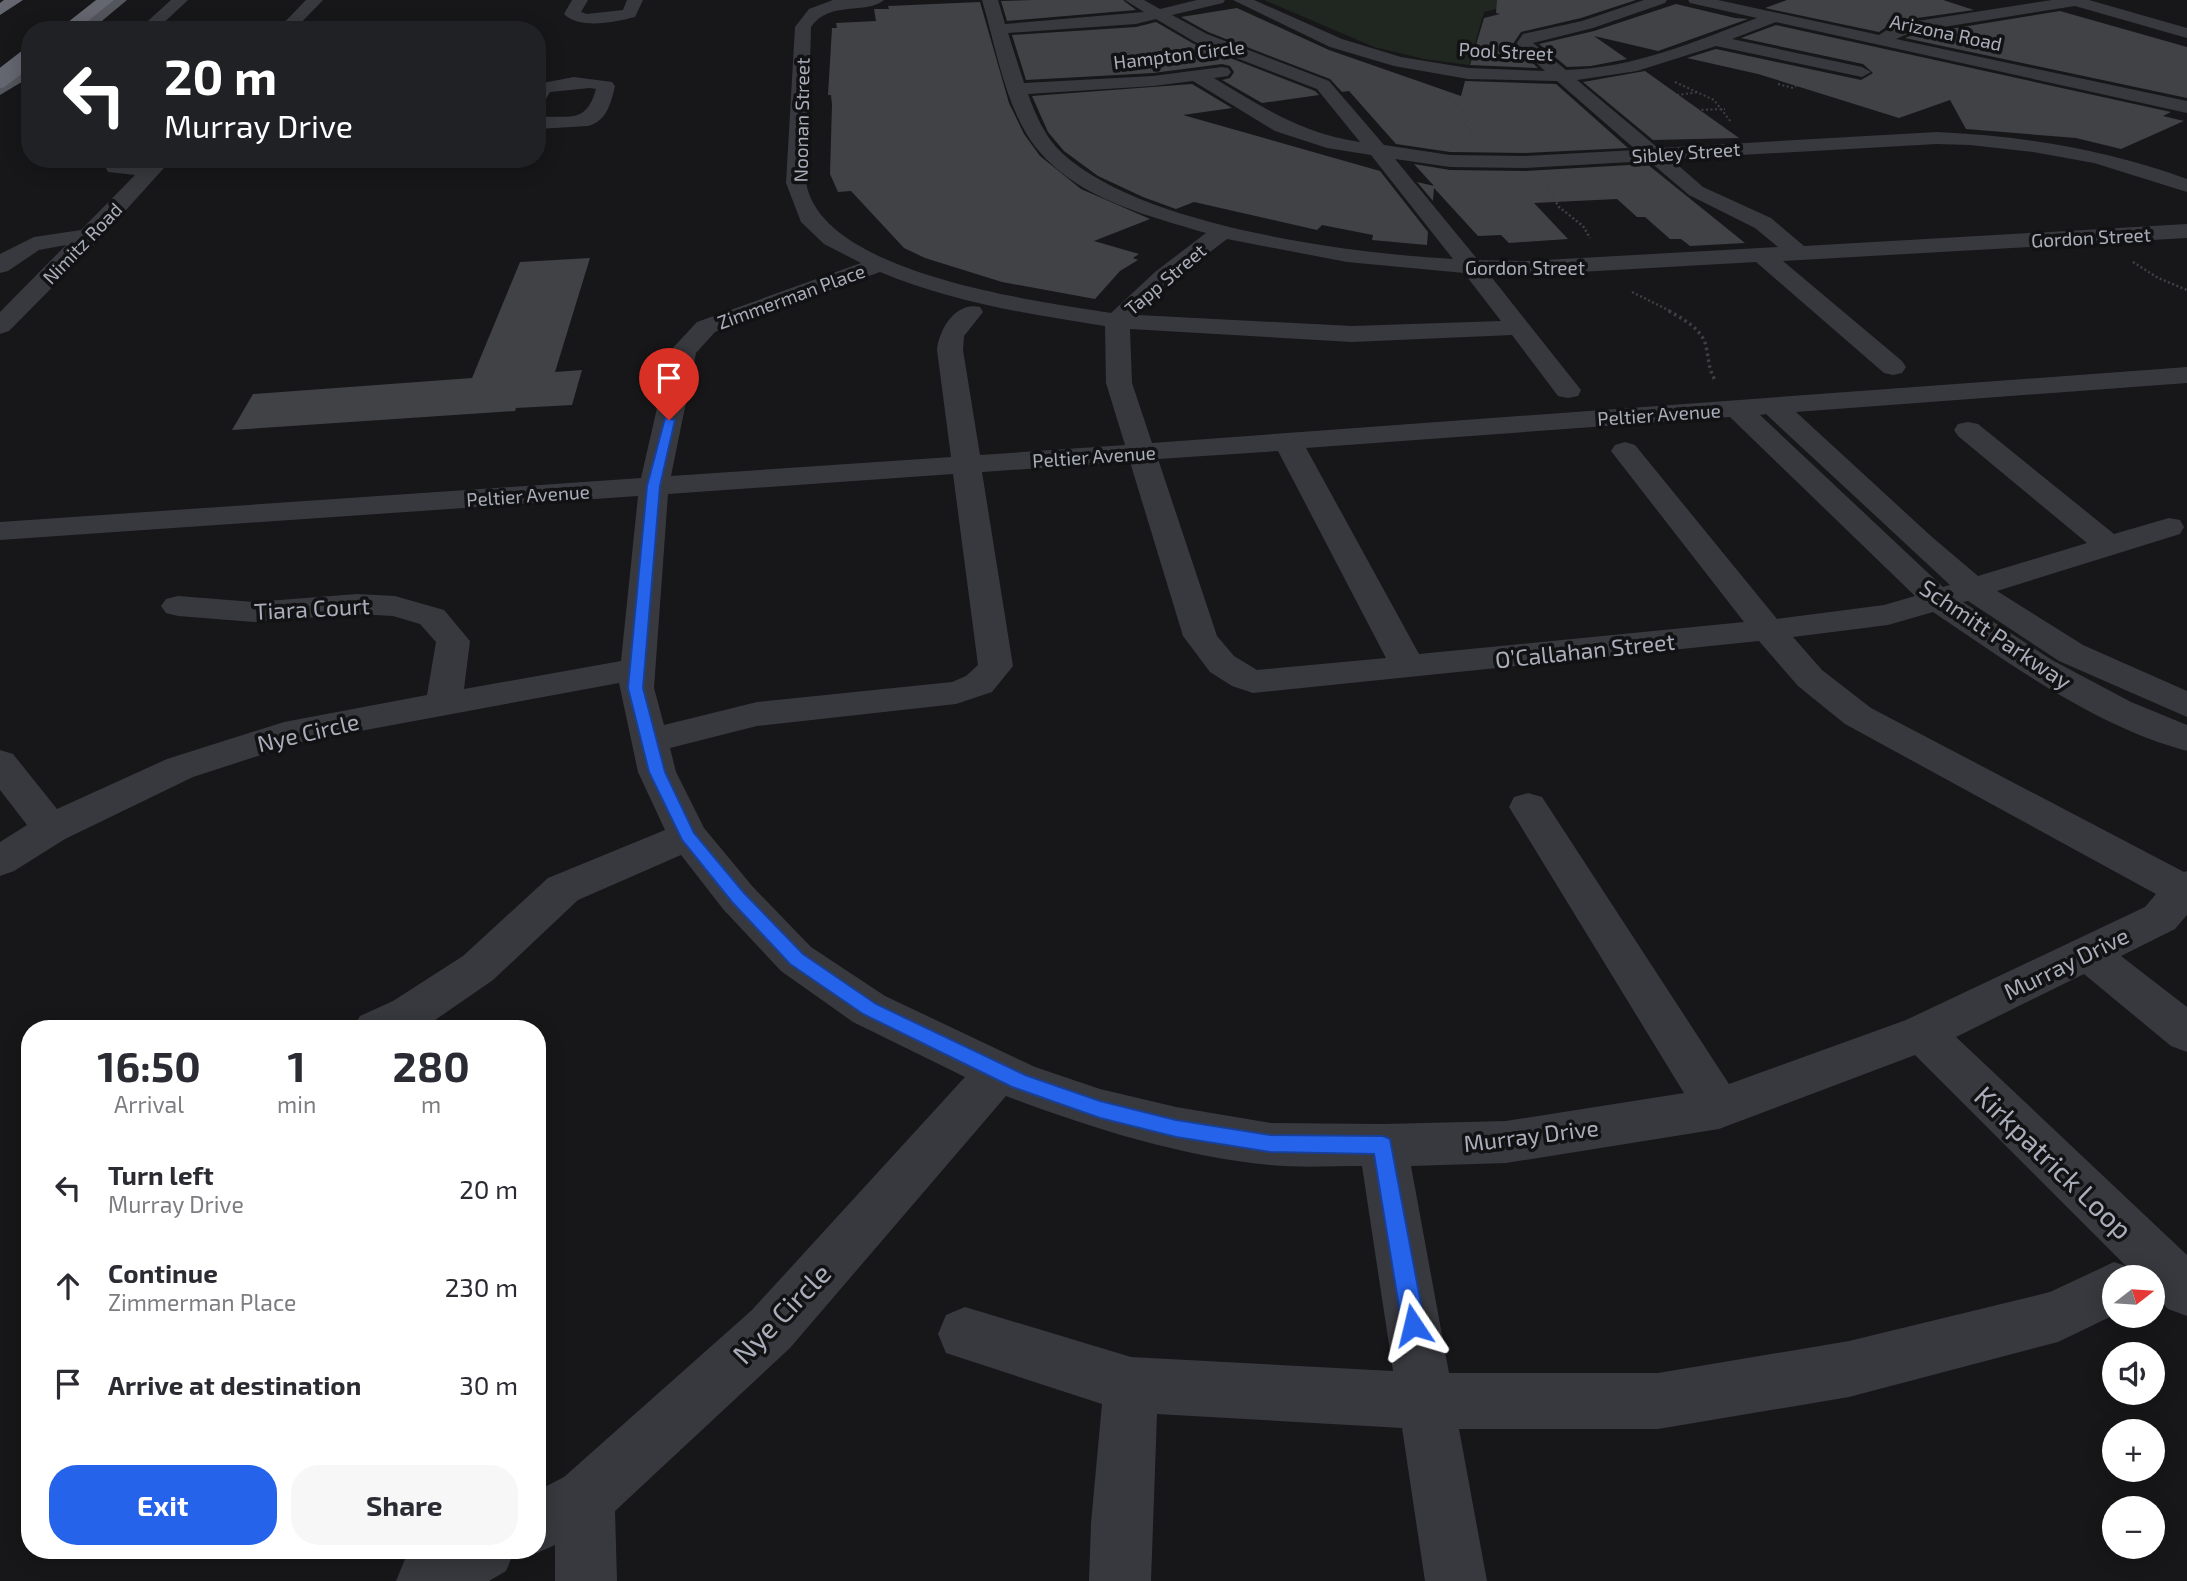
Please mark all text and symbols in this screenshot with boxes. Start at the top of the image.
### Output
street label: Arizona Road [1888,9,2004,55]
street label: Hampton Circle [1112,35,1246,73]
street label: Pool Street [1458,37,1554,65]
text: 20 m [164,46,277,105]
icon: left [49,49,140,140]
street label: Noonan Street [788,58,814,182]
text: Murray Drive [164,106,353,144]
street label: Sibley Street [1631,137,1741,167]
street label: Nimitz Road [37,197,127,289]
street label: Gordon Street [2031,222,2151,252]
street label: Tapp Street [1120,238,1210,320]
street label: Gordon Street [1465,256,1585,279]
street label: Zimmerman Place [714,259,868,333]
pin [639,348,699,420]
icon: arrive [650,359,688,397]
street label: Peltier Avenue [1597,398,1721,430]
street label: Peltier Avenue [1032,440,1156,472]
street label: Peltier Avenue [466,479,590,511]
street label: Schmitt Parkway [1915,573,2077,695]
street label: Tiara Court [253,591,371,625]
street label: O’Callahan Street [1494,627,1677,673]
street label: Nye Circle [254,707,362,757]
street label: Murray Drive [1999,921,2133,1005]
text: 16:50 [97,1040,201,1090]
text: 1 [288,1040,306,1090]
text: 280 [393,1040,470,1090]
street label: Kirkpatrick Loop [1968,1078,2140,1246]
text: Arrival [114,1090,184,1118]
text: min [277,1090,316,1118]
text: m [421,1090,441,1118]
street label: Murray Drive [1462,1113,1600,1157]
text: Turn left [108,1159,214,1190]
icon: left [49,1169,87,1207]
text: 20 m [459,1173,518,1204]
text: Murray Drive [108,1190,244,1218]
street label: Nye Circle [725,1256,837,1370]
text: Continue [108,1257,218,1288]
north arrow [2102,1265,2165,1328]
map controls [2102,1265,2165,1559]
icon: ahead [49,1267,87,1305]
text: 230 m [445,1271,518,1302]
text: Zimmerman Place [108,1288,296,1316]
position arrow [1376,1288,1450,1362]
button: sound [2102,1342,2165,1405]
icon: arrive [49,1365,87,1403]
text: Arrive at destination [108,1369,361,1400]
text: 30 m [459,1369,518,1400]
button: + [2102,1419,2165,1482]
button: Exit [49,1465,277,1545]
button: Share [291,1465,518,1545]
button: − [2102,1496,2165,1559]

